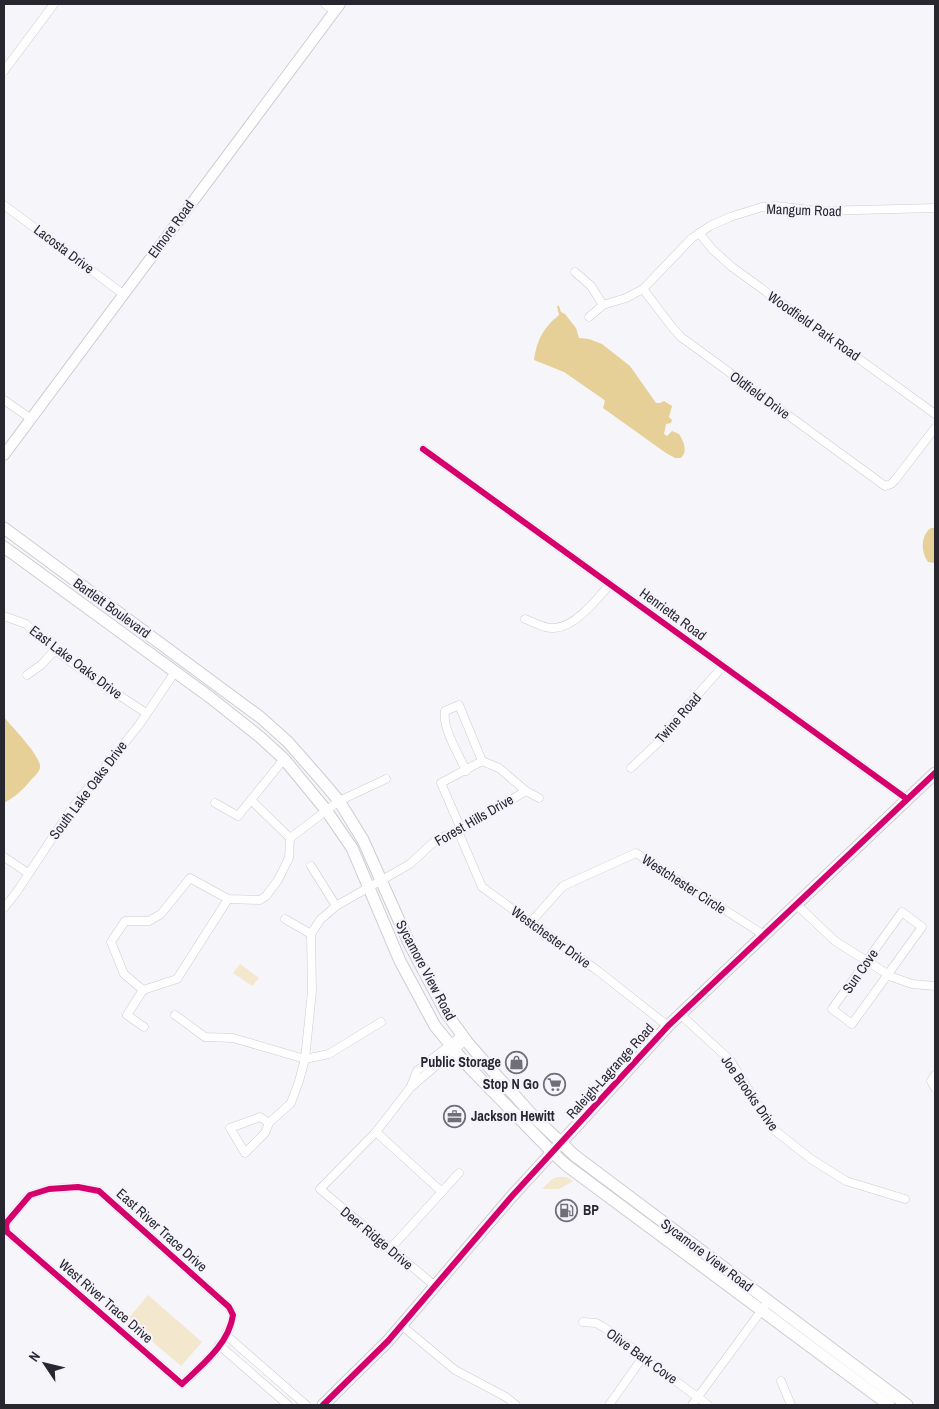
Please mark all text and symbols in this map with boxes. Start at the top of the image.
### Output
street label: Elmore Road [144,197,198,261]
street label: Mangum Road [766,200,842,220]
street label: Lacosta Drive [30,220,98,278]
street label: Woodfield Park Road [764,287,864,365]
street label: Oldfield Drive [726,367,794,423]
street label: Bartlett Boulevard [70,574,154,642]
street label: Henrietta Road [636,584,710,644]
street label: East Lake Oaks Drive [26,621,126,703]
street label: Twine Road [651,689,705,747]
street label: South Lake Oaks Drive [45,737,131,843]
street label: Forest Hills Drive [431,790,517,850]
street label: Westchester Circle [639,850,729,918]
street label: Westchester Drive [508,902,594,972]
street label: Sycamore View Road [392,917,460,1023]
street label: Sun Cove [838,945,882,997]
street label: Raleigh-Lagrange Road [562,1019,658,1123]
shop icon: Public Storage [505,1050,529,1074]
street label: Joe Brooks Drive [717,1052,783,1134]
place label: Public Storage [421,1053,501,1071]
supermarket icon: Stop N Go [543,1072,567,1096]
place label: Stop N Go [483,1075,539,1093]
office icon: Jackson Hewitt [443,1104,467,1128]
place label: Jackson Hewitt [471,1107,555,1125]
street label: East River Trace Drive [113,1184,211,1276]
fuel station icon: BP [555,1198,579,1222]
place label: BP [583,1201,599,1219]
street label: Deer Ridge Drive [337,1202,417,1274]
street label: Sycamore View Road [657,1214,757,1296]
street label: West River Trace Drive [55,1255,157,1347]
street label: Olive Bark Cove [603,1324,681,1388]
north arrow [20,1339,70,1389]
text: N [25,1348,44,1365]

